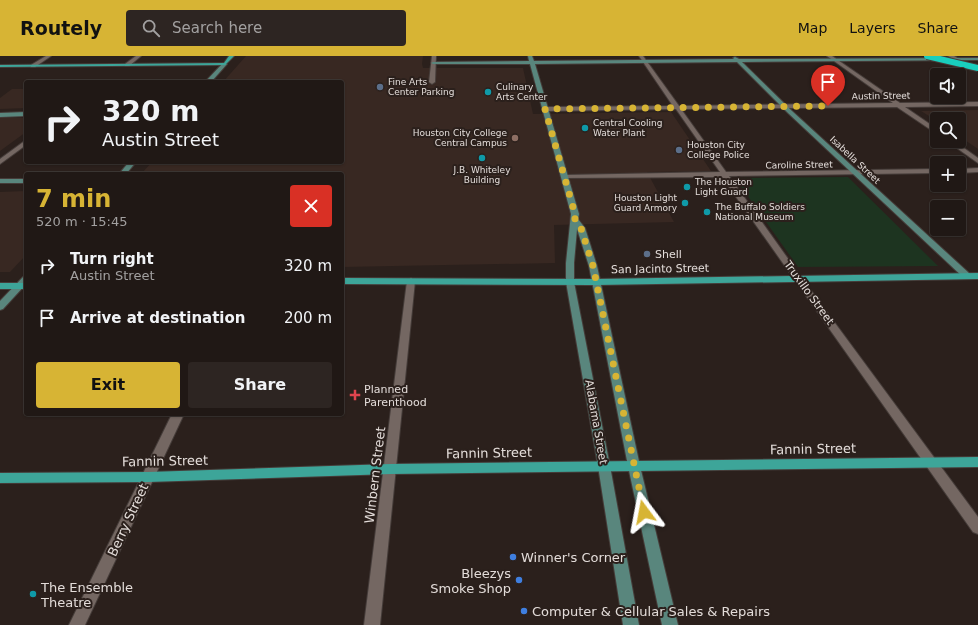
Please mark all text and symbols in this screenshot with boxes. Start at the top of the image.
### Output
search box [126,10,406,46]
text: Routely [20,17,102,39]
icon: search [140,17,162,39]
text: Search here [172,19,262,37]
text: Map [798,20,827,36]
text: Layers [849,20,896,36]
text: Share [918,20,958,36]
pin [811,65,845,106]
map controls [930,68,966,236]
button: sound [930,68,966,104]
icon: arrive [817,71,839,93]
place label: Fine Arts Center Parking [388,77,455,97]
marker: Fine Arts Center Parking [375,82,385,92]
place label: Culinary Arts Center [496,82,548,102]
marker: Culinary Arts Center [483,87,493,97]
street label: Austin Street [852,90,911,102]
text: 320 m [102,95,199,128]
icon: right [36,96,88,148]
button: search [930,112,966,148]
place label: Central Cooling Water Plant [593,118,662,138]
marker: Central Cooling Water Plant [580,123,590,133]
place label: Houston City College Central Campus [413,128,507,148]
text: Austin Street [102,129,219,150]
marker: Houston City College Central Campus [510,133,520,143]
street label: Isabella Street [828,134,882,186]
place label: Houston City College Police [687,140,750,160]
marker: Houston City College Police [674,145,684,155]
marker: J.B. Whiteley Building [477,153,487,163]
button: + [930,156,966,192]
street label: Caroline Street [765,159,833,171]
place label: J.B. Whiteley Building [453,165,511,185]
place label: The Houston Light Guard [694,177,752,197]
marker: The Houston Light Guard [682,182,692,192]
text: 7 min [36,185,111,213]
button: close [290,185,332,227]
place label: Houston Light Guard Armory [614,193,678,213]
marker: Houston Light Guard Armory [680,198,690,208]
button: − [930,200,966,236]
place label: The Buffalo Soldiers National Museum [714,202,805,222]
marker: The Buffalo Soldiers National Museum [702,207,712,217]
text: 520 m · 15:45 [36,214,127,229]
place label: Shell [655,248,682,261]
marker: Shell [642,249,652,259]
text: Turn right [70,250,154,268]
icon: right [36,255,58,277]
text: 320 m [284,257,332,275]
street label: Truxillo Street [781,258,837,328]
street label: San Jacinto Street [611,262,710,276]
text: Austin Street [70,268,155,283]
icon: arrive [36,307,58,329]
text: Arrive at destination [70,309,245,327]
text: 200 m [284,309,332,327]
button: Exit [36,362,180,408]
button: Share [188,362,332,408]
street label: Alabama Street [582,379,610,466]
place label: Planned Parenthood [364,383,427,409]
marker: Planned Parenthood [349,389,361,401]
street label: Winbern Street [362,426,388,524]
street label: Fannin Street [770,441,856,457]
street label: Fannin Street [446,445,532,461]
street label: Fannin Street [122,453,208,469]
street label: Berry Street [105,481,151,559]
position arrow [623,491,665,533]
place label: Winner's Corner [521,550,626,565]
marker: Winner's Corner [508,552,518,562]
place label: Bleezys Smoke Shop [430,566,511,596]
marker: Bleezys Smoke Shop [514,575,524,585]
place label: The Ensemble Theatre [40,580,133,610]
marker: The Ensemble Theatre [28,589,38,599]
place label: Computer & Cellular Sales & Repairs [532,604,770,619]
marker: Computer & Cellular Sales & Repairs [519,606,529,616]

